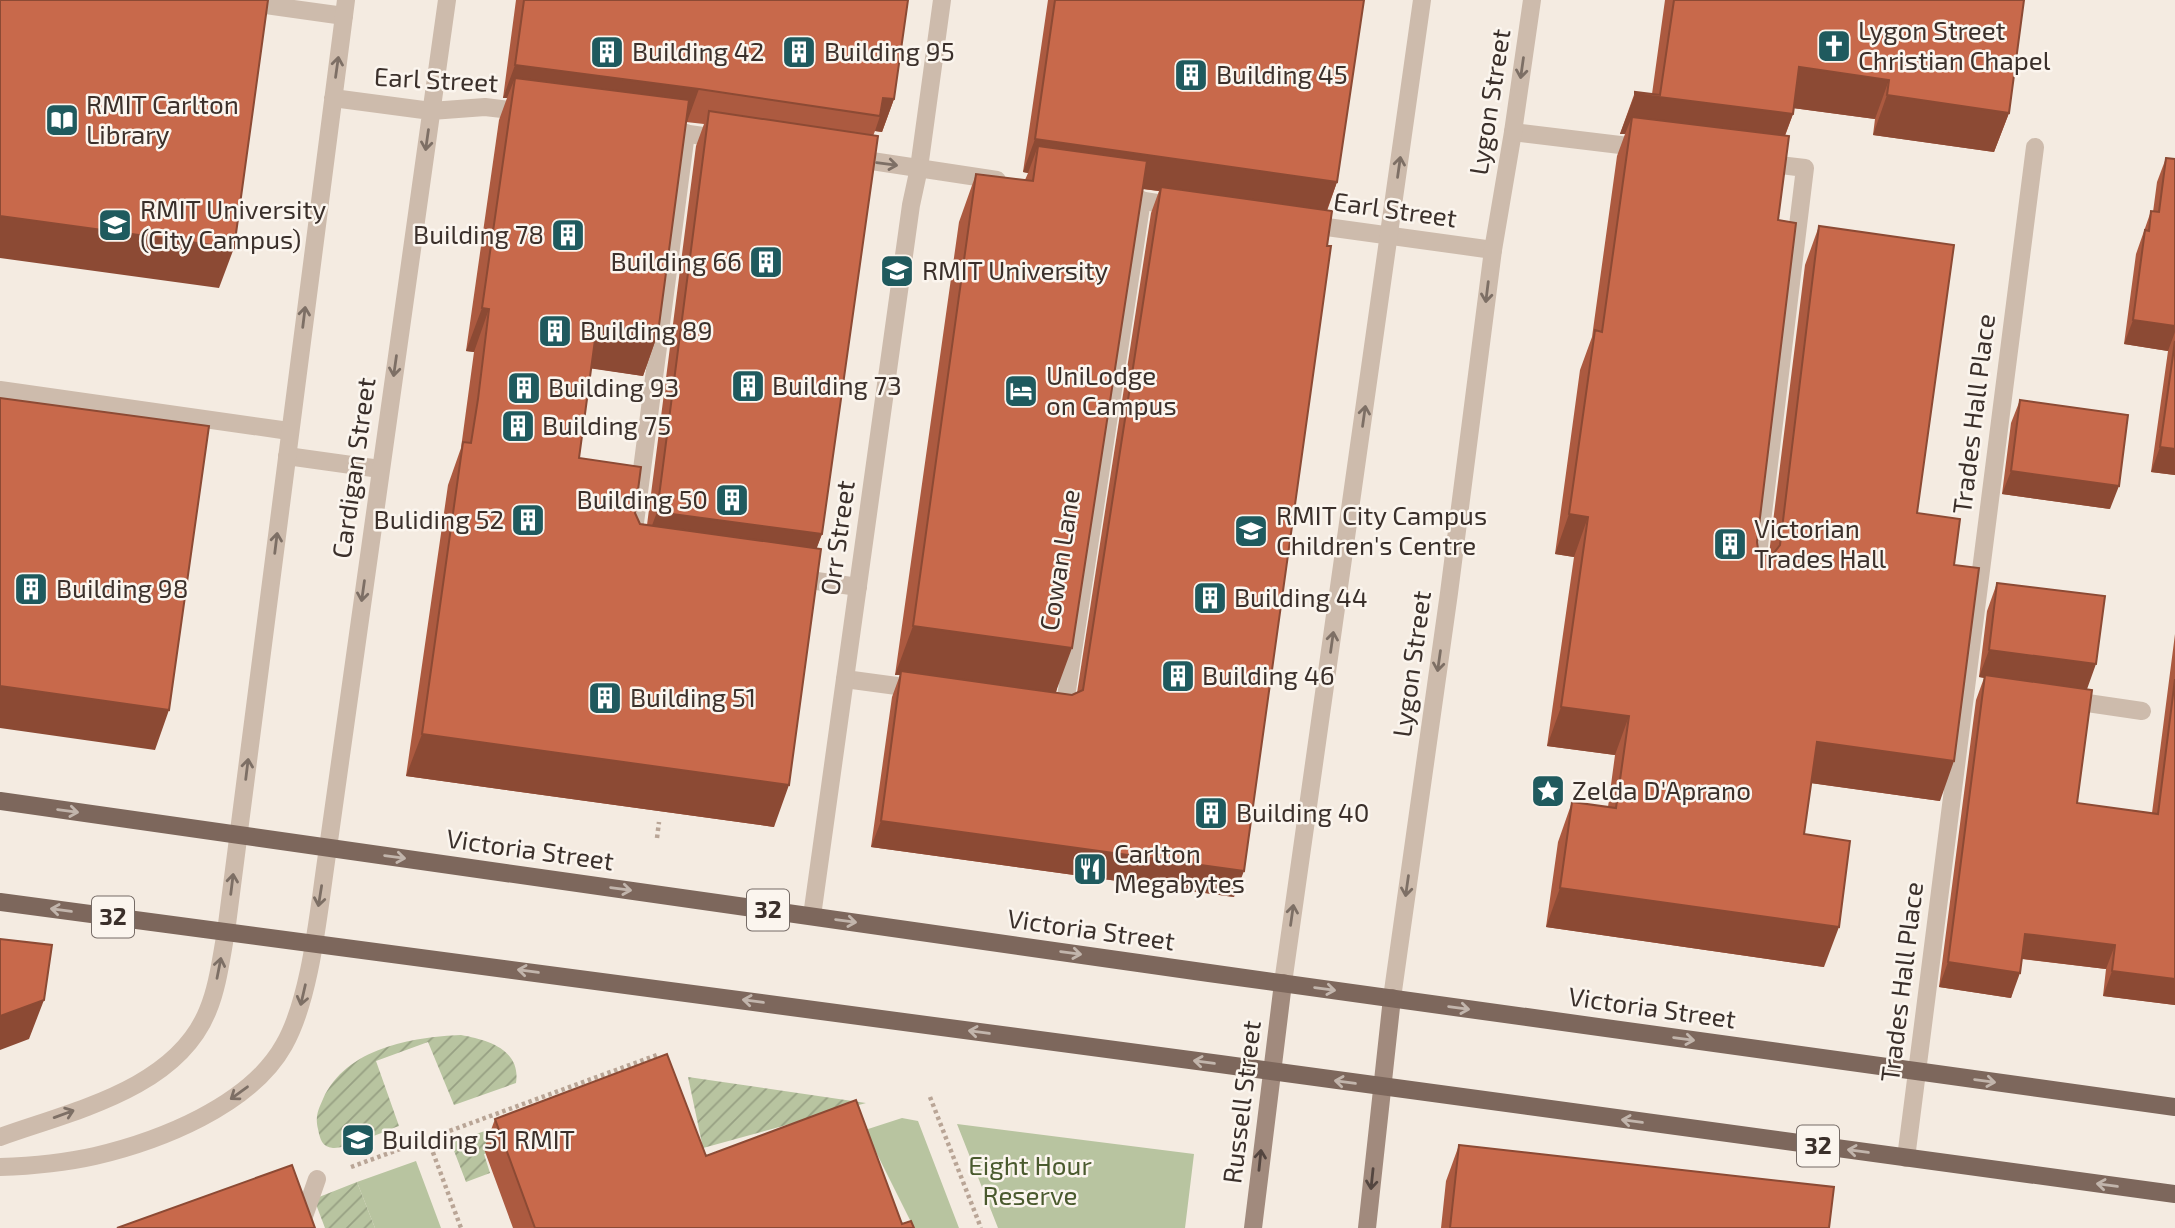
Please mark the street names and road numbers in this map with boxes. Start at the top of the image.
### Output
street label: Lygon Street [1462,26,1515,177]
street label: Earl Street [373,60,499,97]
street label: Earl Street [1331,185,1459,233]
street label: Trades Hall Place [1945,312,2000,516]
street label: Cardigan Street [324,375,381,560]
street label: Orr Street [813,478,860,597]
street label: Cowan Lane [1032,487,1085,633]
street label: Lygon Street [1385,589,1436,739]
street label: Victoria Street [444,821,616,876]
street label: Trades Hall Place [1873,880,1928,1084]
road number: 32 [747,890,789,930]
road number: 32 [92,897,134,937]
street label: Victoria Street [1005,901,1177,956]
street label: Victoria Street [1566,979,1738,1034]
street label: Russell Street [1215,1018,1266,1185]
road number: 32 [1797,1126,1839,1166]

